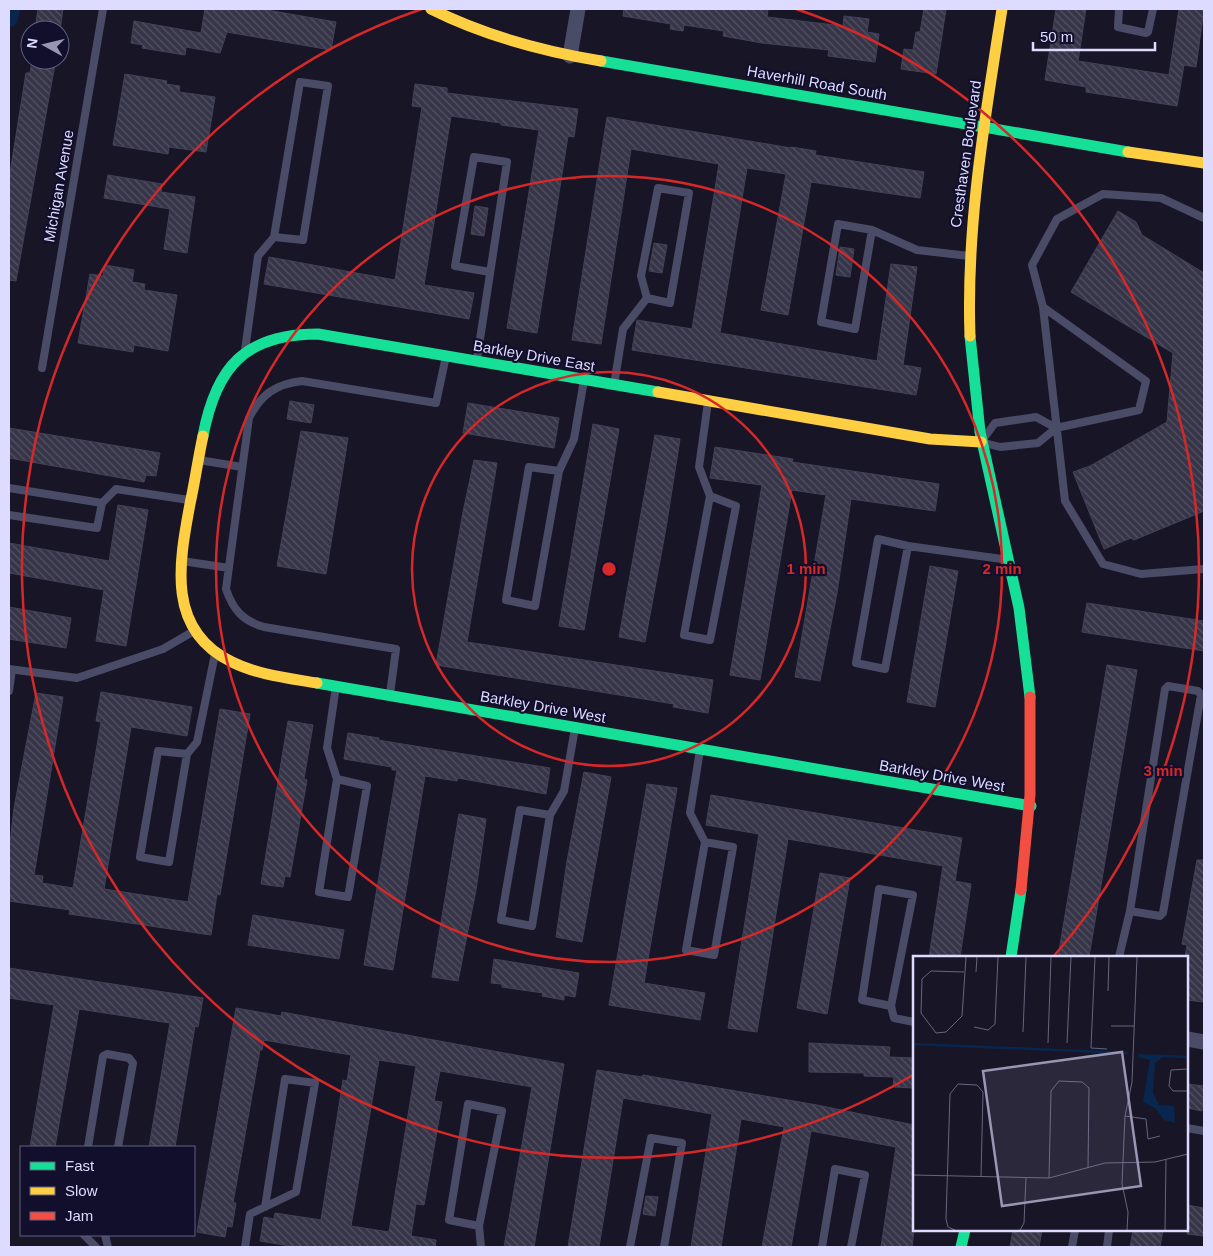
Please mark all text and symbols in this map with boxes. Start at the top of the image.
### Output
north arrow [20,20,70,70]
scale bar [1033,20,1156,52]
text: 50 m [1040,28,1073,45]
text: N [23,37,41,49]
street label: Haverhill Road South [746,62,888,103]
street label: Cresthaven Boulevard [947,79,984,229]
street label: Michigan Avenue [40,128,77,244]
street label: Barkley Drive East [472,336,597,375]
centre of rings [600,560,618,578]
text: 1 min [786,560,826,577]
text: 2 min [982,560,1022,577]
street label: Barkley Drive West [479,687,608,726]
street label: Barkley Drive West [878,756,1007,795]
text: 3 min [1143,762,1183,779]
inset map [913,956,1188,1231]
legend [20,1146,195,1236]
text: Fast [65,1157,95,1174]
text: Slow [65,1182,98,1199]
text: Jam [65,1207,93,1224]

